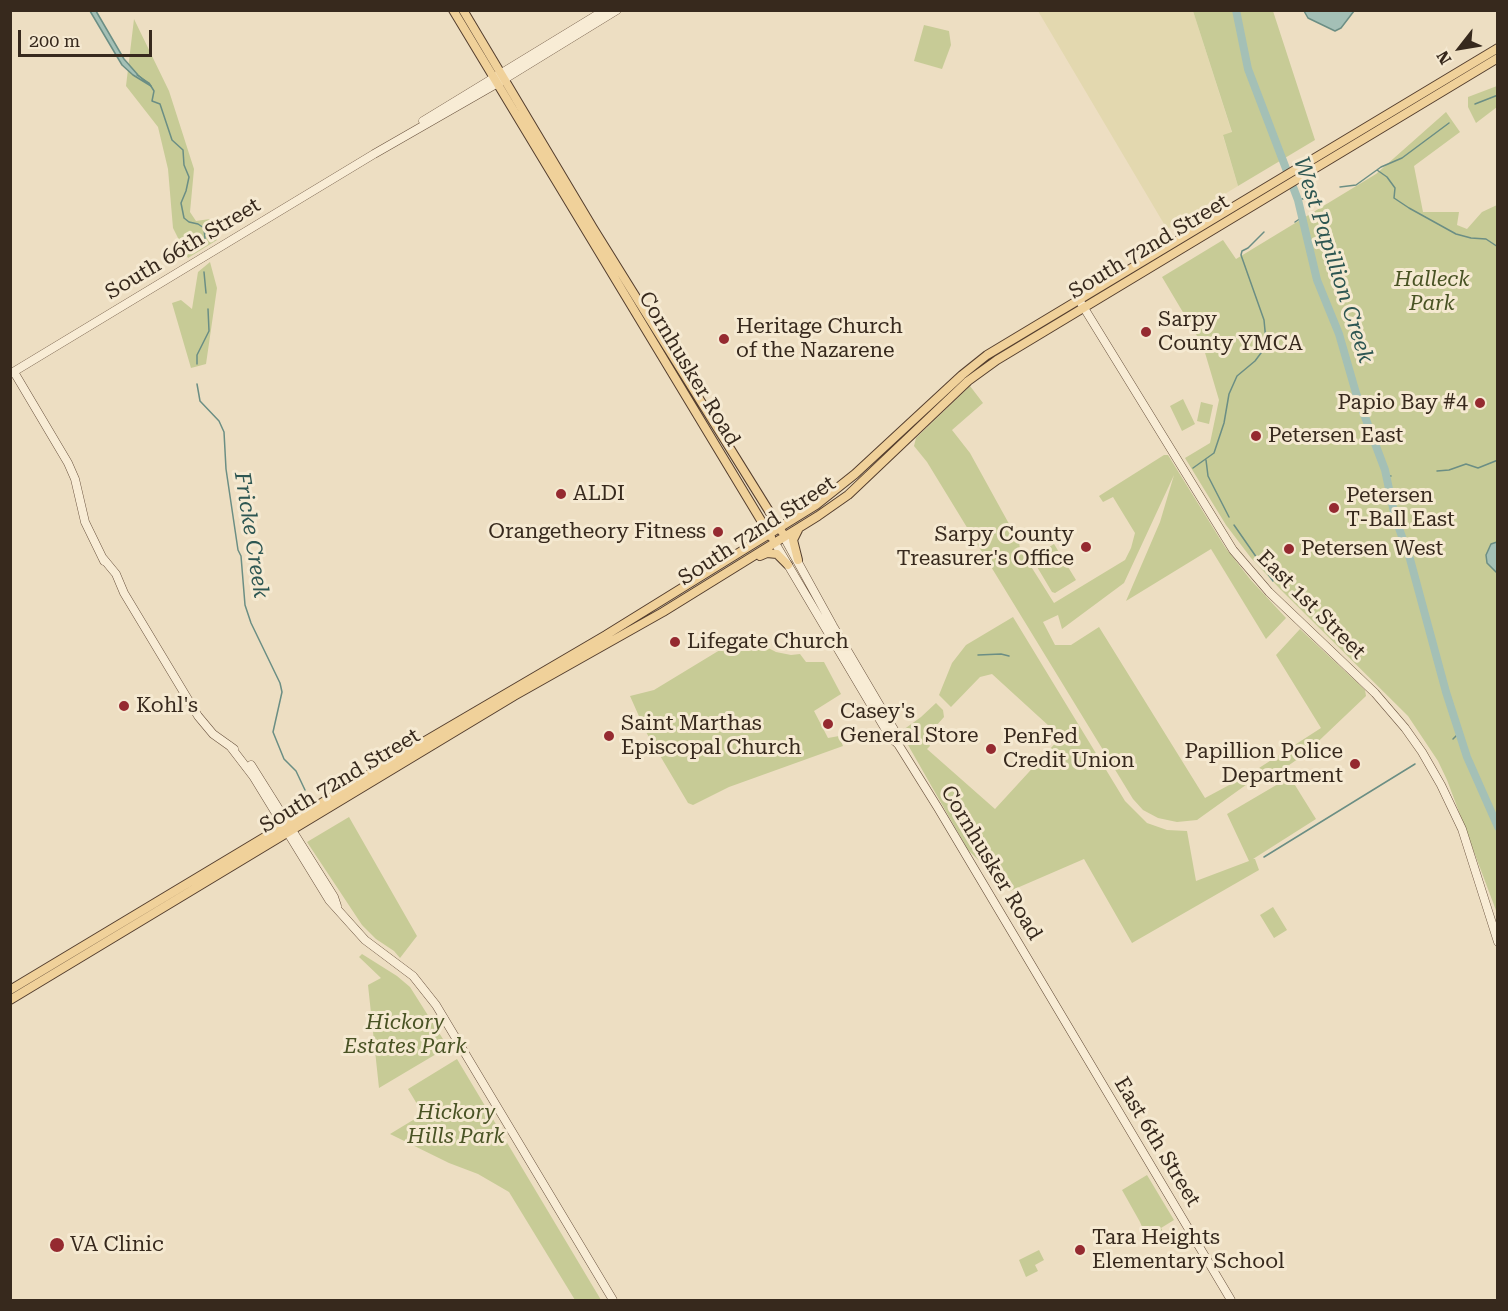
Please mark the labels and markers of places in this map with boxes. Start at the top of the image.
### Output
place label: Sarpy County YMCA [1158,307,1303,357]
place label: Heritage Church of the Nazarene [736,314,903,364]
marker: Sarpy County YMCA [1139,325,1153,339]
marker: Heritage Church of the Nazarene [717,332,731,346]
place label: Papio Bay #4 [1338,390,1468,416]
marker: Papio Bay #4 [1473,396,1487,410]
place label: Petersen East [1268,423,1403,449]
marker: Petersen East [1249,429,1263,443]
place label: ALDI [573,481,625,507]
place label: Petersen T-Ball East [1346,483,1455,533]
marker: ALDI [554,487,568,501]
marker: Petersen T-Ball East [1327,501,1341,515]
place label: Orangetheory Fitness [488,519,706,545]
place label: Sarpy County Treasurer's Office [896,522,1074,572]
marker: Orangetheory Fitness [711,525,725,539]
place label: Petersen West [1301,536,1443,562]
marker: Sarpy County Treasurer's Office [1079,540,1093,554]
marker: Petersen West [1282,542,1296,556]
place label: Lifegate Church [687,629,849,655]
marker: Lifegate Church [668,635,682,649]
place label: Kohl's [136,693,198,719]
marker: Kohl's [117,699,131,713]
place label: Casey's General Store [840,699,978,749]
place label: Saint Marthas Episcopal Church [621,711,801,761]
marker: Casey's General Store [821,717,835,731]
place label: PenFed Credit Union [1003,724,1135,774]
marker: Saint Marthas Episcopal Church [602,729,616,743]
place label: Papillion Police Department [1184,739,1343,789]
marker: PenFed Credit Union [984,742,998,756]
marker: Papillion Police Department [1348,757,1362,771]
place label: Tara Heights Elementary School [1092,1225,1285,1275]
place label: VA Clinic [70,1232,164,1258]
marker: VA Clinic [48,1236,66,1254]
marker: Tara Heights Elementary School [1073,1243,1087,1257]

